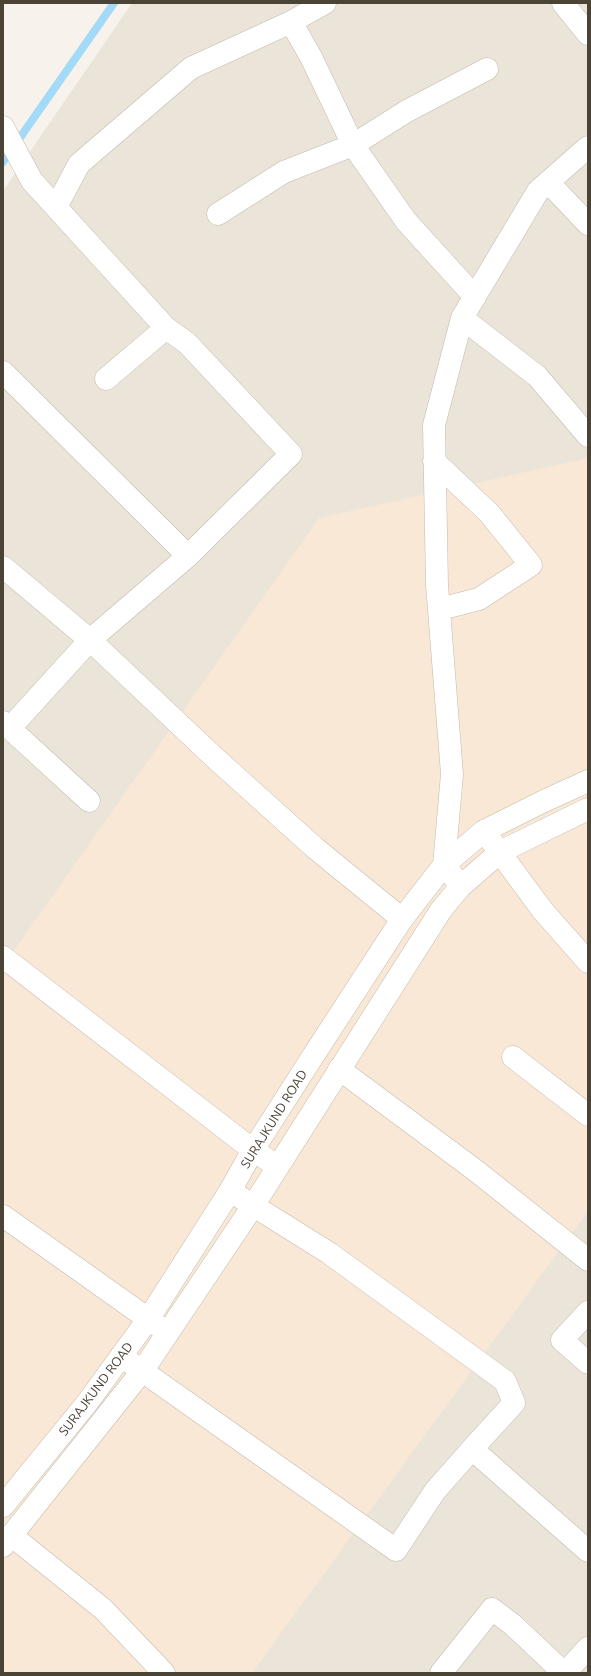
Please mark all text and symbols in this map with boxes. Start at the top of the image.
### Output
street label: SURAJKUND ROAD [237,1067,311,1171]
street label: SURAJKUND ROAD [56,1339,136,1439]

